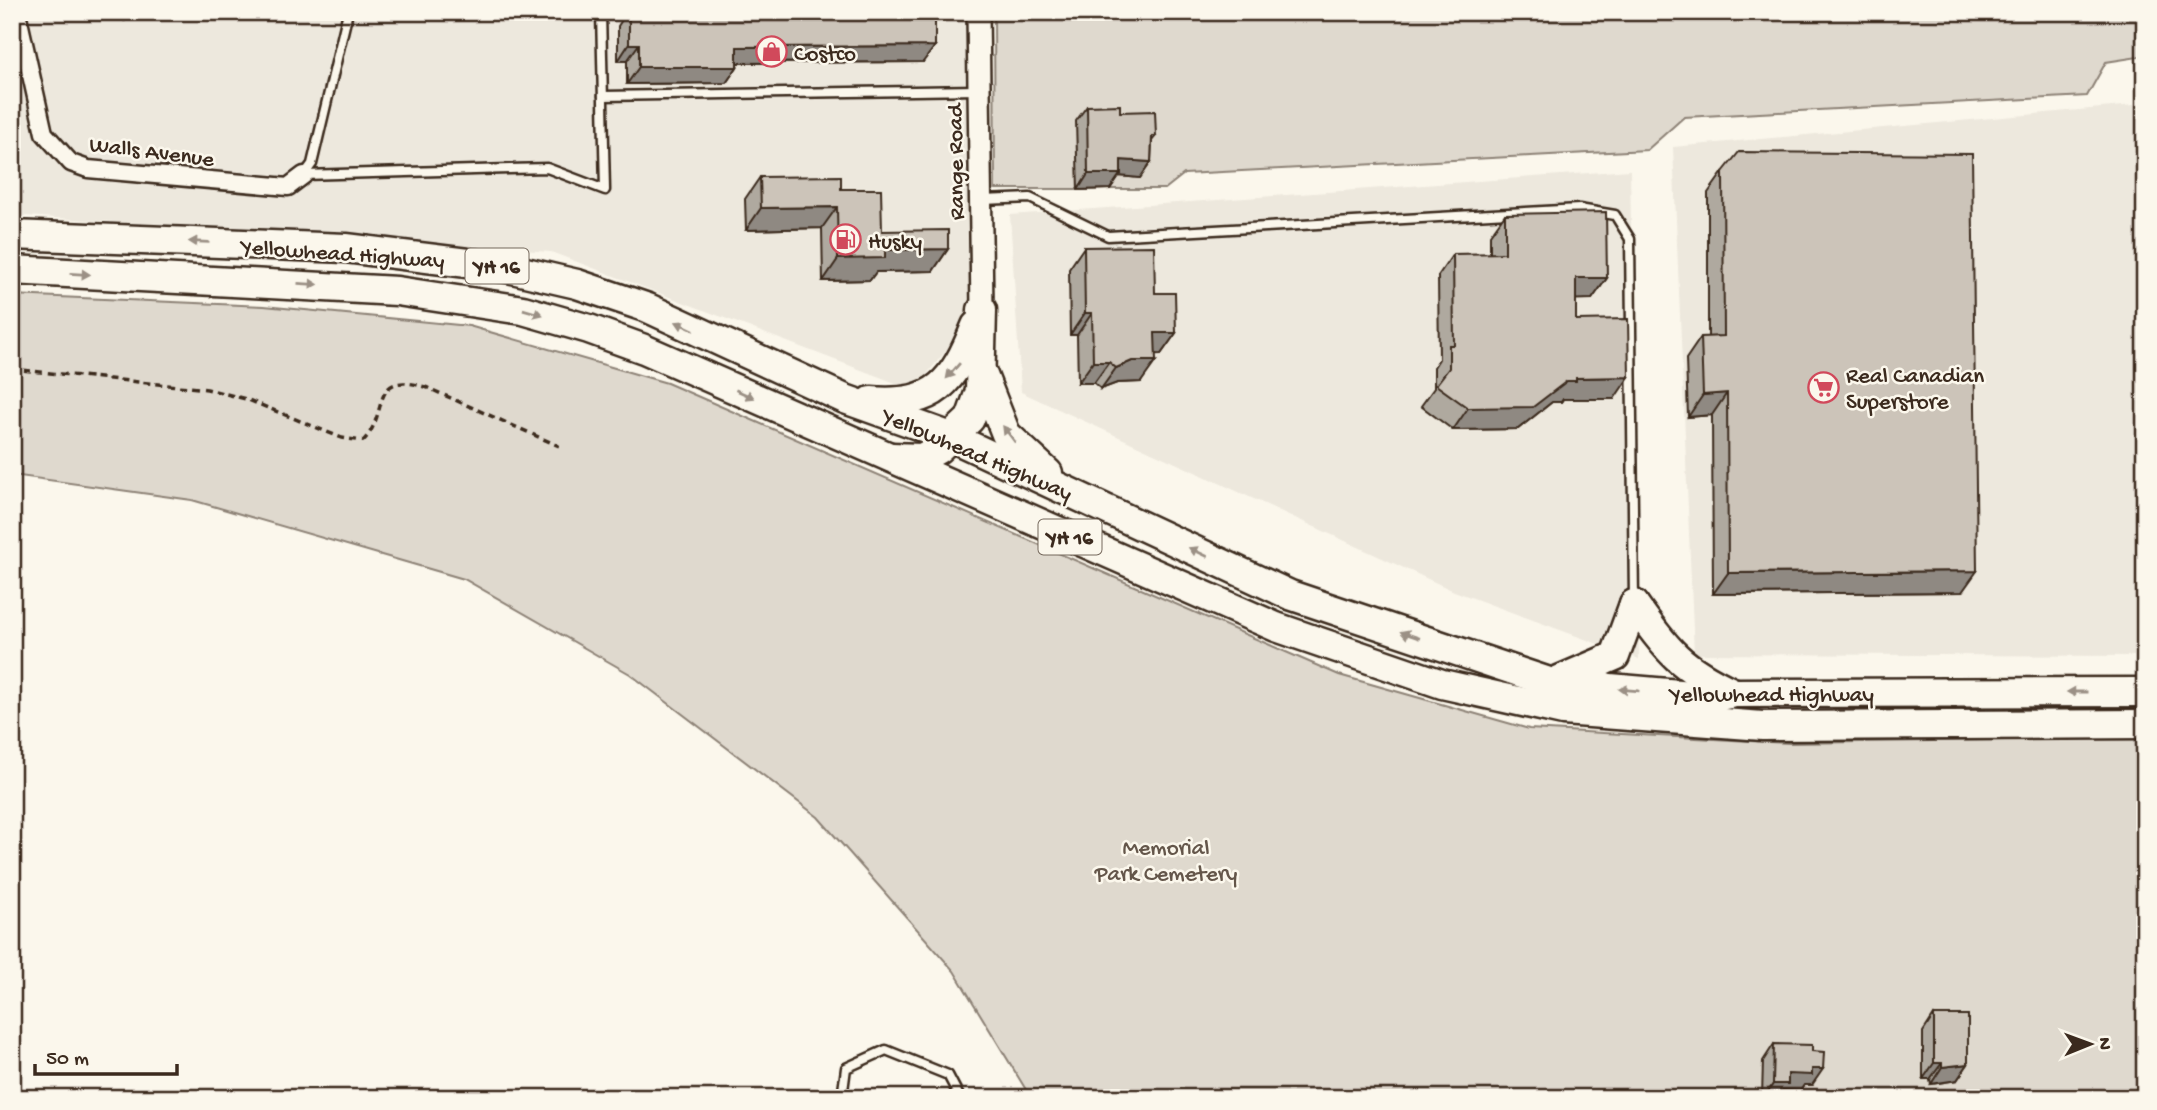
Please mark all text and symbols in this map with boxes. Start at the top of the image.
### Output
shop icon: Costco [754,35,788,69]
place label: Costco [794,42,856,69]
street label: Range Road [943,102,972,220]
street label: Walls Avenue [88,132,217,175]
fuel station icon: Husky [828,223,862,257]
place label: Husky [868,230,922,257]
street label: Yellowhead Highway [238,235,445,276]
one-way arrow [188,237,210,248]
road number: YH 16 [466,248,528,284]
one-way arrow [70,268,92,279]
one-way arrow [297,279,319,290]
one-way arrow [523,308,544,318]
one-way arrow [675,320,696,331]
one-way arrow [945,362,961,380]
place label: Real Canadian Superstore [1846,364,1984,417]
supermarket icon: Real Canadian Superstore [1806,370,1840,404]
one-way arrow [735,388,755,400]
street label: Yellowhead Highway [876,403,1076,508]
one-way arrow [1002,425,1016,444]
road number: YH 16 [1038,520,1102,554]
one-way arrow [1188,547,1208,558]
one-way arrow [1399,630,1420,640]
street label: Yellowhead Highway [1668,683,1874,710]
one-way arrow [1618,684,1640,695]
one-way arrow [2065,686,2087,698]
park label: Memorial Park Cemetery [1094,836,1237,889]
north arrow [2056,1009,2126,1078]
scale bar [35,1033,177,1077]
text: N [2092,1037,2115,1050]
text: 50 m [46,1048,89,1073]

